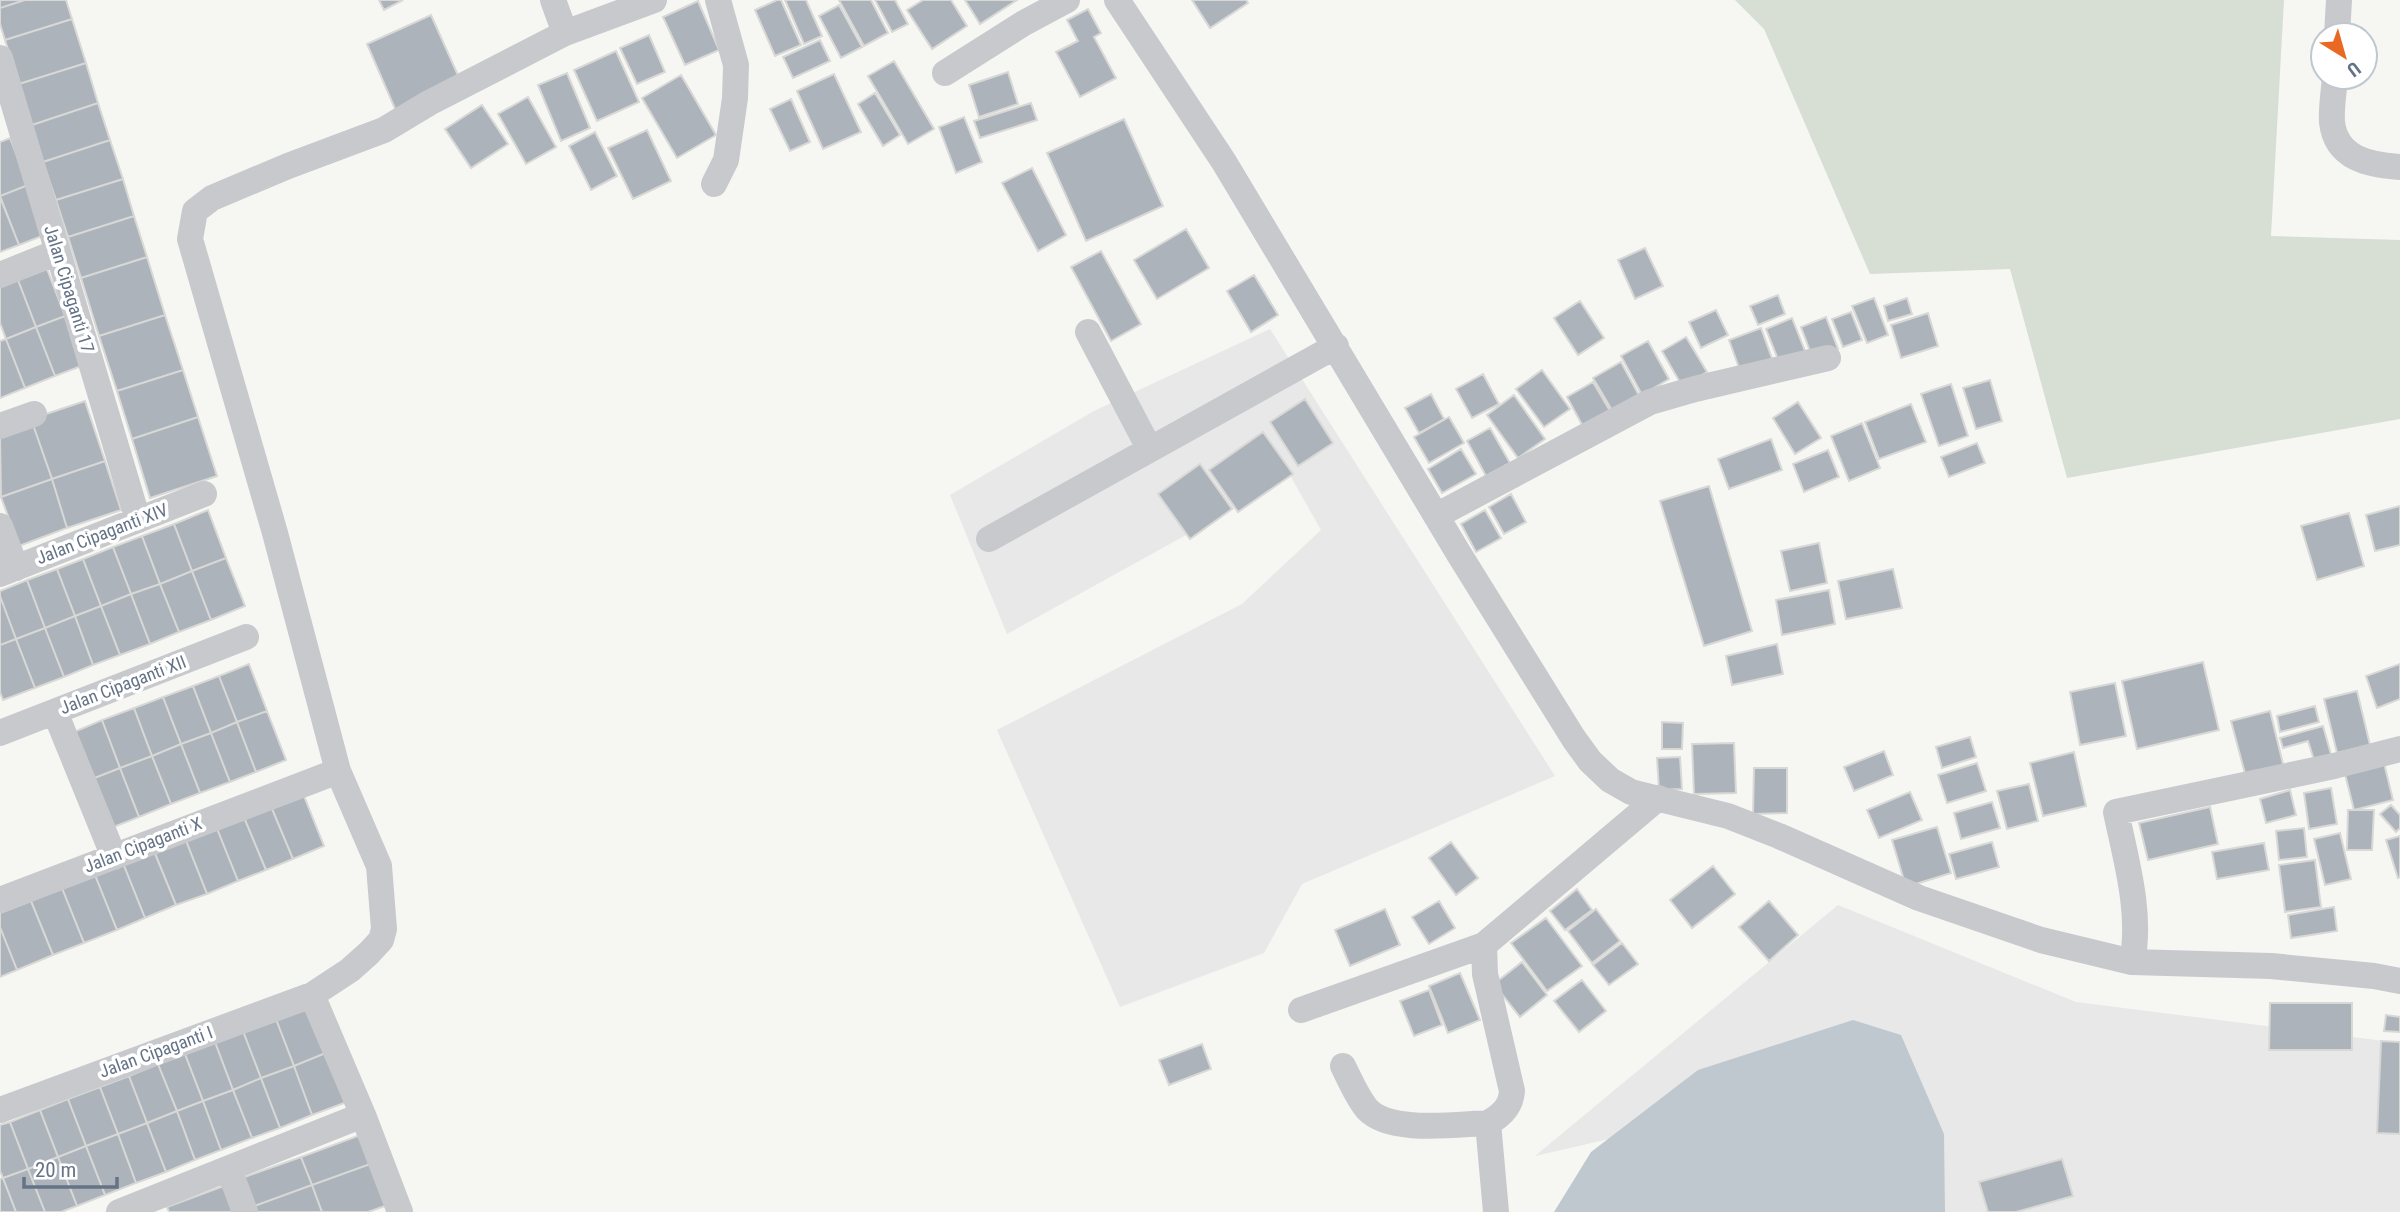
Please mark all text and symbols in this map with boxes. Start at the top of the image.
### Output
north arrow [2309,21,2379,91]
text: U [2343,57,2365,82]
street label: Jalan Cipaganti 17 [40,223,99,355]
street label: Jalan Cipaganti XIV [33,499,171,568]
street label: Jalan Cipaganti XII [57,651,189,718]
street label: Jalan Cipaganti X [81,812,205,877]
street label: Jalan Cipaganti I [96,1021,215,1082]
scale bar [24,1146,117,1190]
text: 20 m [35,1158,76,1182]

